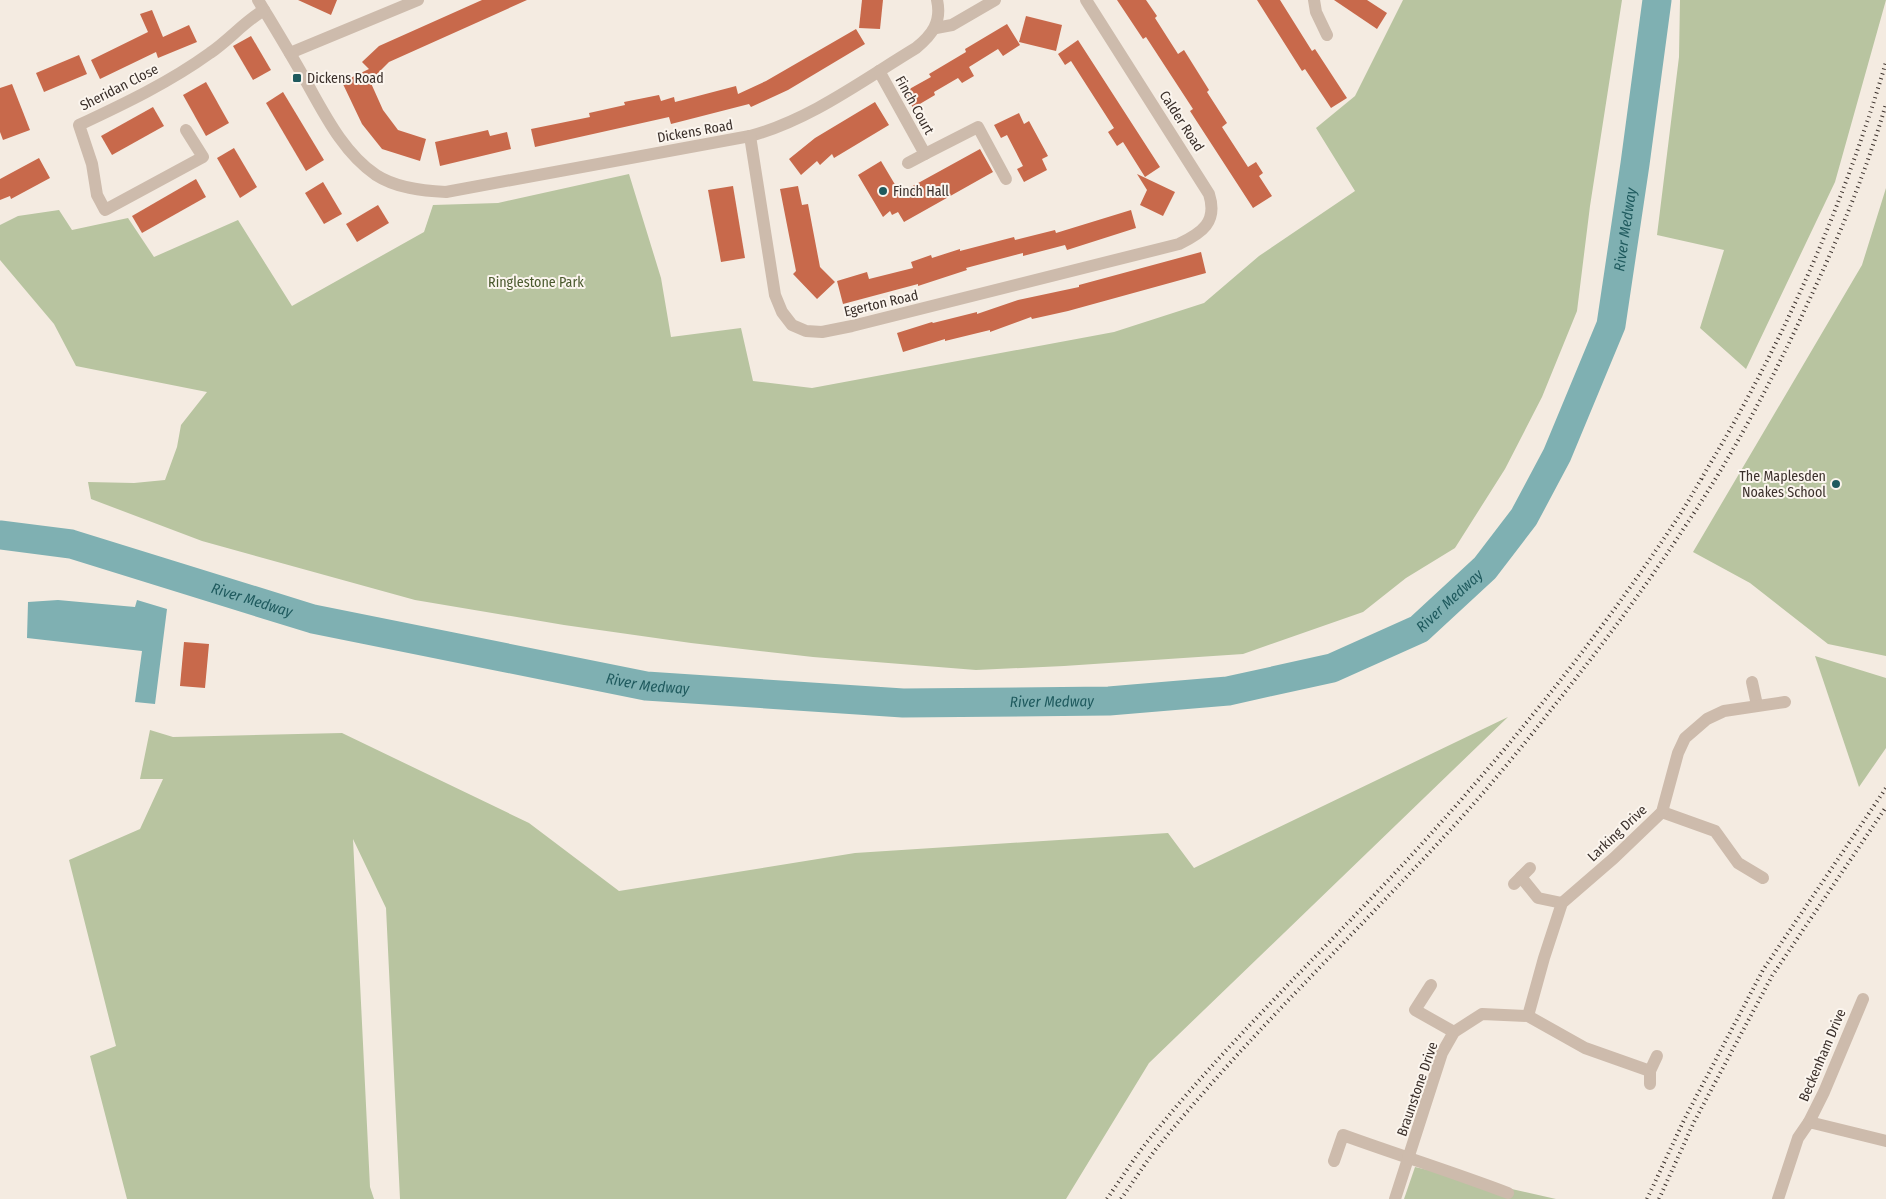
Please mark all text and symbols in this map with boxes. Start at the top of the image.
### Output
street label: Sheridan Close [77,60,161,114]
place label: Dickens Road [307,70,384,87]
marker: Dickens Road [291,72,303,84]
street label: Finch Court [892,73,938,138]
street label: Calder Road [1156,88,1207,155]
street label: Dickens Road [656,116,734,147]
place label: Finch Hall [893,183,949,200]
marker: Finch Hall [877,185,889,197]
water label: River Medway [1610,185,1641,272]
park label: Ringlestone Park [488,274,584,291]
street label: Egerton Road [842,287,920,320]
place label: The Maplesden Noakes School [1739,468,1826,501]
marker: The Maplesden Noakes School [1830,478,1842,490]
water label: River Medway [1413,565,1487,636]
water label: River Medway [209,579,296,622]
water label: River Medway [604,669,691,698]
water label: River Medway [1010,692,1095,711]
street label: Larking Drive [1584,802,1651,865]
street label: Beckenham Drive [1795,1006,1850,1104]
street label: Braunstone Drive [1393,1040,1442,1139]

